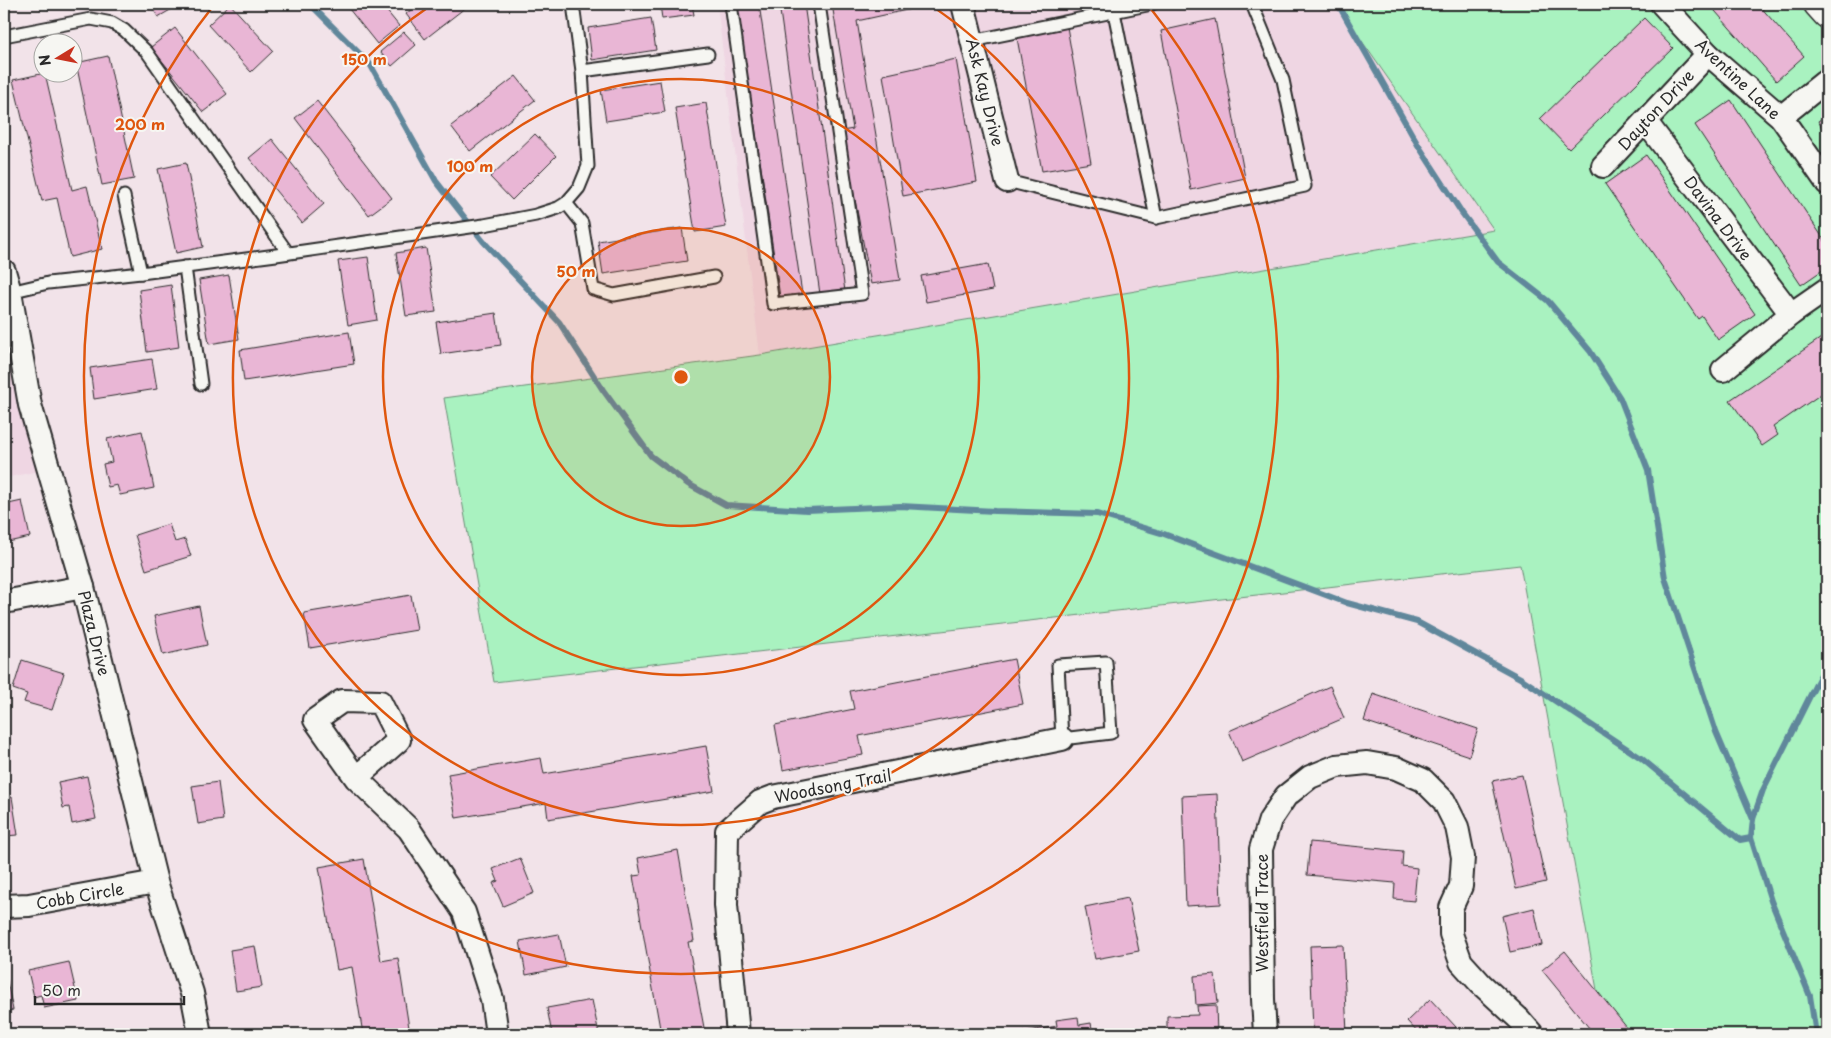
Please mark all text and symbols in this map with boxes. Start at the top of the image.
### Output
north arrow [32,32,82,82]
street label: Aventine Lane [1690,32,1787,125]
street label: Ask Kay Drive [961,35,1011,148]
text: 150 m [341,47,387,70]
text: N [33,53,56,68]
street label: Dayton Drive [1611,64,1699,155]
text: 200 m [115,112,165,135]
text: 100 m [447,154,493,177]
street label: Davina Drive [1679,170,1759,265]
text: 50 m [557,259,595,282]
centre of rings [672,368,690,386]
street label: Plaza Drive [73,588,117,678]
street label: Woodsong Trail [772,762,893,808]
street label: Westfield Trace [1249,854,1273,972]
street label: Cobb Circle [34,875,126,915]
scale bar [35,973,184,1005]
text: 50 m [42,978,81,1001]

